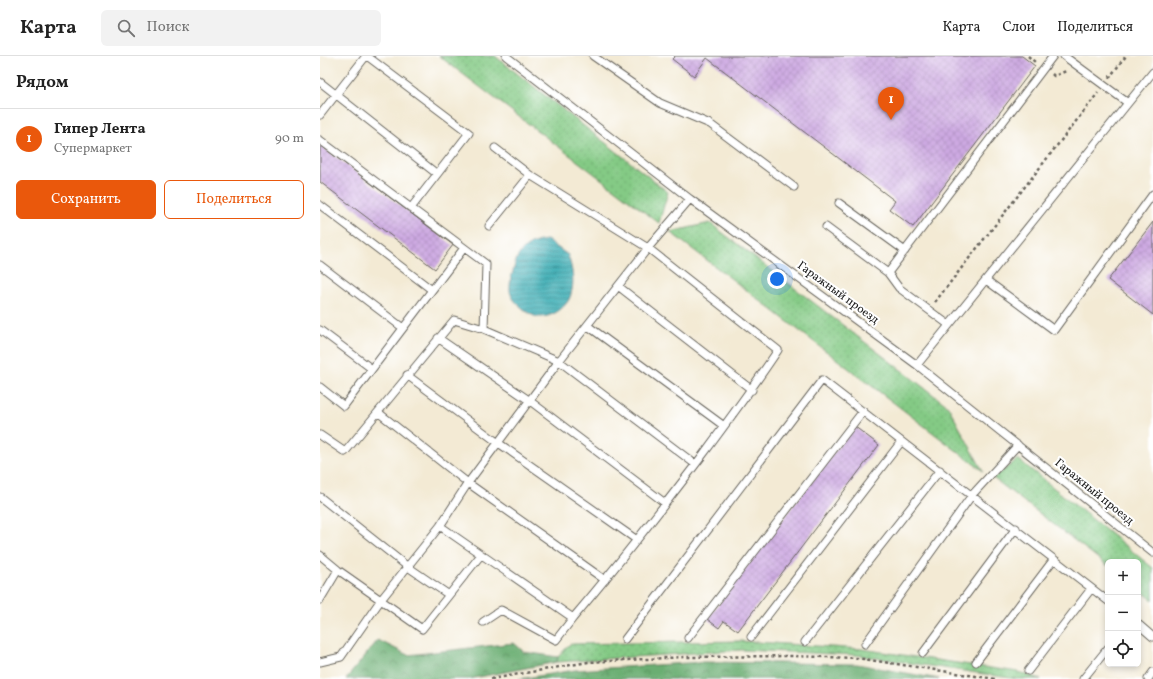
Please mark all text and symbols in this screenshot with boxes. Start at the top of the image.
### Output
search box [101,10,381,46]
text: Карта [20,15,77,41]
icon: search [115,17,137,39]
text: Поиск [147,17,190,38]
text: Карта [942,18,980,37]
text: Слои [1002,18,1035,37]
text: Поделиться [1057,18,1133,37]
text: Рядом [16,71,69,94]
pin: 1 [878,87,904,120]
text: Гипер Лента [54,119,146,140]
text: 1 [26,130,32,148]
text: 90 m [275,130,304,148]
text: Супермаркет [54,140,132,158]
button: Сохранить [16,180,156,219]
button: Поделиться [164,180,304,219]
street label: Гаражный проезд [794,258,882,328]
your location [767,269,787,289]
street label: Гаражный проезд [1051,455,1137,529]
map controls [1105,559,1141,667]
button: + [1105,559,1141,595]
button: − [1105,595,1141,631]
button: locate [1105,631,1141,667]

